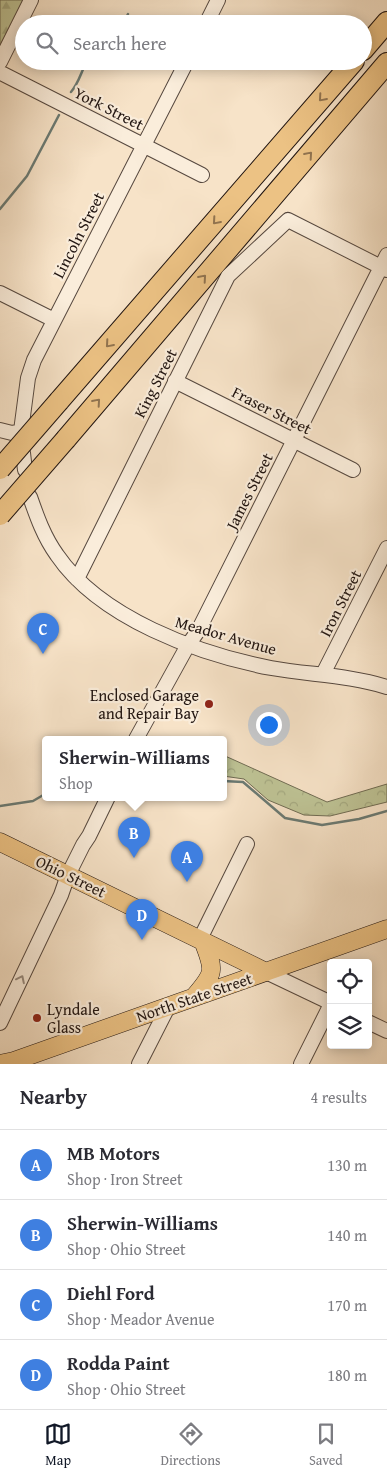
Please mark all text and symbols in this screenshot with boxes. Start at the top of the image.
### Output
search box [15,15,372,70]
icon: search [33,29,61,57]
text: Search here [73,29,167,57]
street label: York Street [70,80,148,136]
one-way arrow [319,92,328,101]
one-way arrow [303,151,312,160]
street label: Lincoln Street [46,187,110,282]
one-way arrow [212,215,221,224]
one-way arrow [197,275,206,284]
one-way arrow [106,338,115,347]
street label: King Street [127,344,183,422]
street label: Fraser Street [228,380,316,440]
one-way arrow [92,398,101,407]
street label: James Street [218,448,279,535]
street label: Iron Street [313,565,367,641]
street label: Meador Avenue [173,609,279,661]
pin: C [27,613,59,654]
place label: Enclosed Garage and Repair Bay [90,683,199,725]
marker: Enclosed Garage and Repair Bay [203,698,215,710]
your location [256,712,282,738]
popup [42,736,227,801]
text: Sherwin-Williams [59,743,210,771]
text: Shop [59,771,93,795]
pin: B [118,817,150,858]
pin: A [171,841,203,882]
street label: Ohio Street [32,849,110,903]
pin: D [126,899,158,940]
map controls [327,959,372,1049]
button: locate [327,959,372,1004]
street label: North State Street [133,966,256,1028]
one-way arrow [15,975,25,984]
place label: Lyndale Glass [47,997,100,1039]
button: layers [327,1004,372,1049]
marker: Lyndale Glass [31,1012,43,1024]
text: Nearby [20,1081,87,1112]
text: 4 results [310,1085,367,1109]
text: MB Motors [67,1139,160,1167]
text: A [31,1153,41,1177]
text: 130 m [327,1153,367,1177]
text: Shop · Iron Street [67,1167,183,1191]
text: Sherwin-Williams [67,1209,218,1237]
text: B [31,1223,41,1247]
text: 140 m [327,1223,367,1247]
text: Shop · Ohio Street [67,1237,186,1261]
text: Diehl Ford [67,1279,155,1307]
text: C [31,1293,41,1317]
text: 170 m [327,1293,367,1317]
text: Shop · Meador Avenue [67,1307,214,1331]
text: Rodda Paint [67,1349,170,1377]
text: D [31,1363,41,1387]
text: 180 m [327,1363,367,1387]
text: Shop · Ohio Street [67,1377,186,1401]
tab: Map [44,1420,72,1470]
tab: Directions [160,1420,221,1470]
tab: Saved [309,1420,343,1470]

